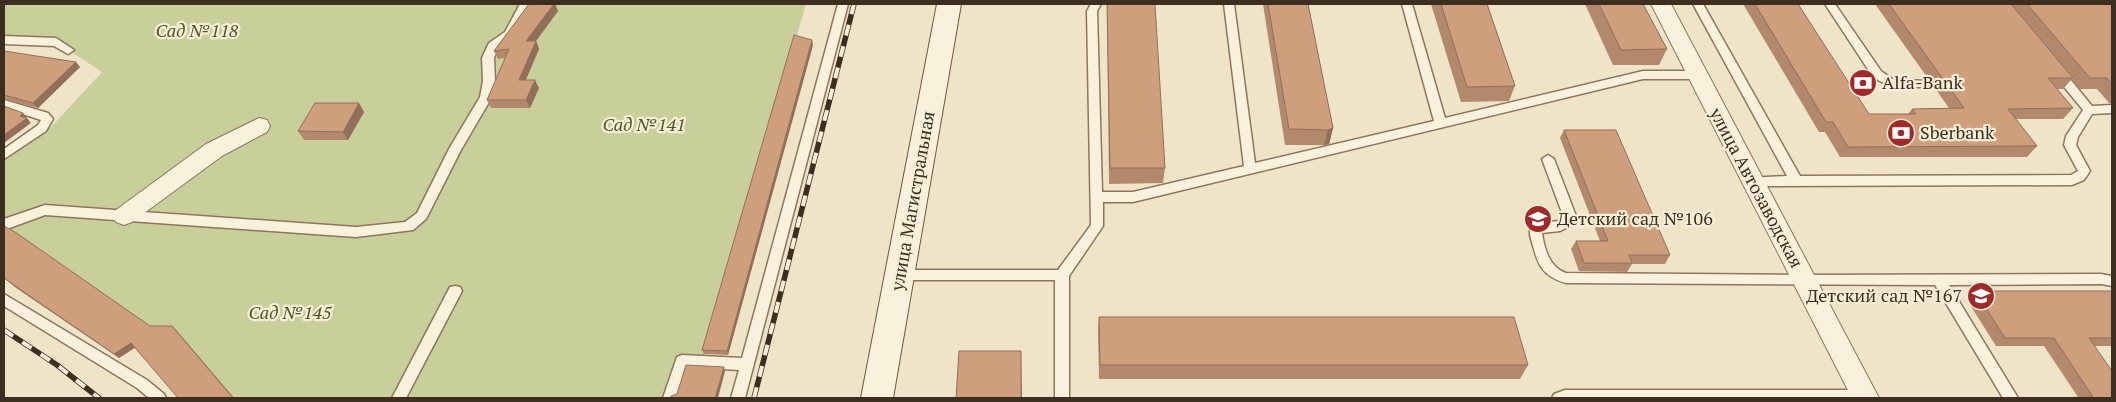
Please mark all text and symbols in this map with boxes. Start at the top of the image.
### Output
park label: Сад №118 [155,18,239,42]
bank icon: Alfa-Bank [1848,68,1878,98]
place label: Alfa-Bank [1882,70,1963,94]
street label: улица Автозаводская [1704,102,1809,272]
street label: улица Магистральная [884,109,940,294]
park label: Сад №141 [602,112,686,136]
bank icon: Sberbank [1886,118,1916,148]
place label: Sberbank [1920,120,1995,144]
school or university icon: Детский сад №106 [1523,204,1553,234]
place label: Детский сад №106 [1557,206,1713,230]
school or university icon: Детский сад №167 [1966,281,1996,311]
place label: Детский сад №167 [1806,283,1962,307]
park label: Сад №145 [248,300,333,324]

